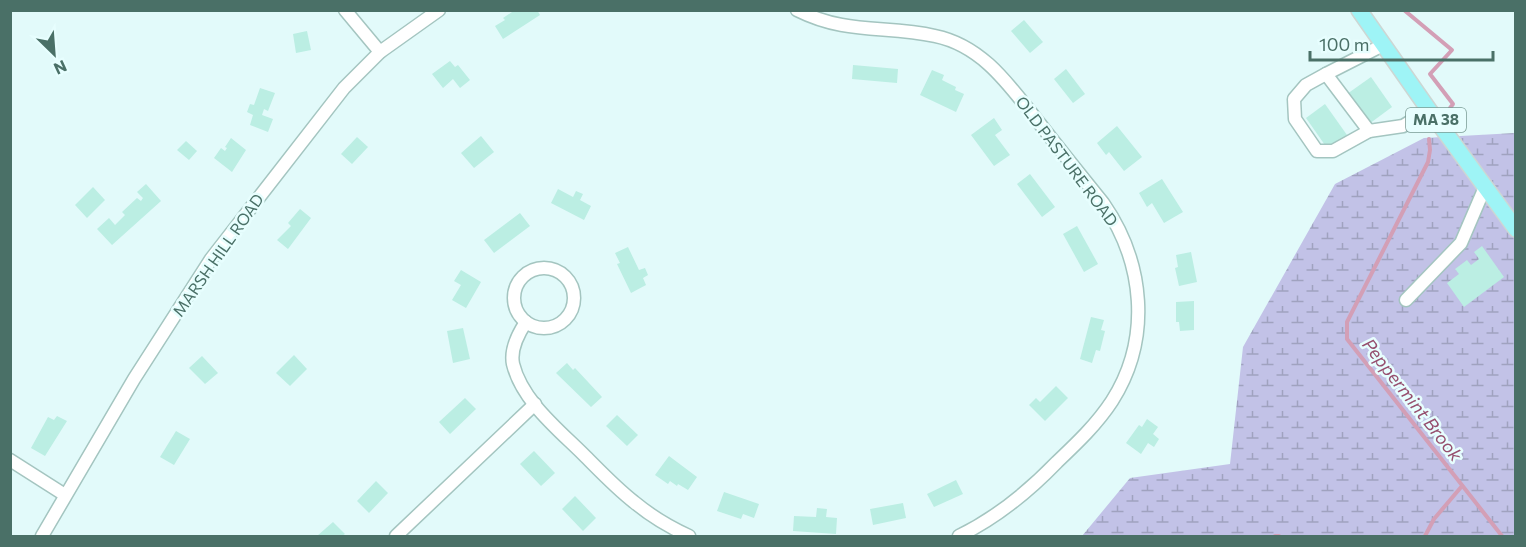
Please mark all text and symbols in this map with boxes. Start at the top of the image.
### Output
north arrow [24,24,84,84]
scale bar [1310,24,1493,62]
text: 100 m [1319,33,1369,55]
text: N [51,57,70,79]
street label: OLD PASTURE ROAD [1012,92,1122,229]
road number: MA 38 [1406,108,1466,132]
street label: MARSH HILL ROAD [168,190,267,320]
water label: Peppermint Brook [1358,334,1468,466]

